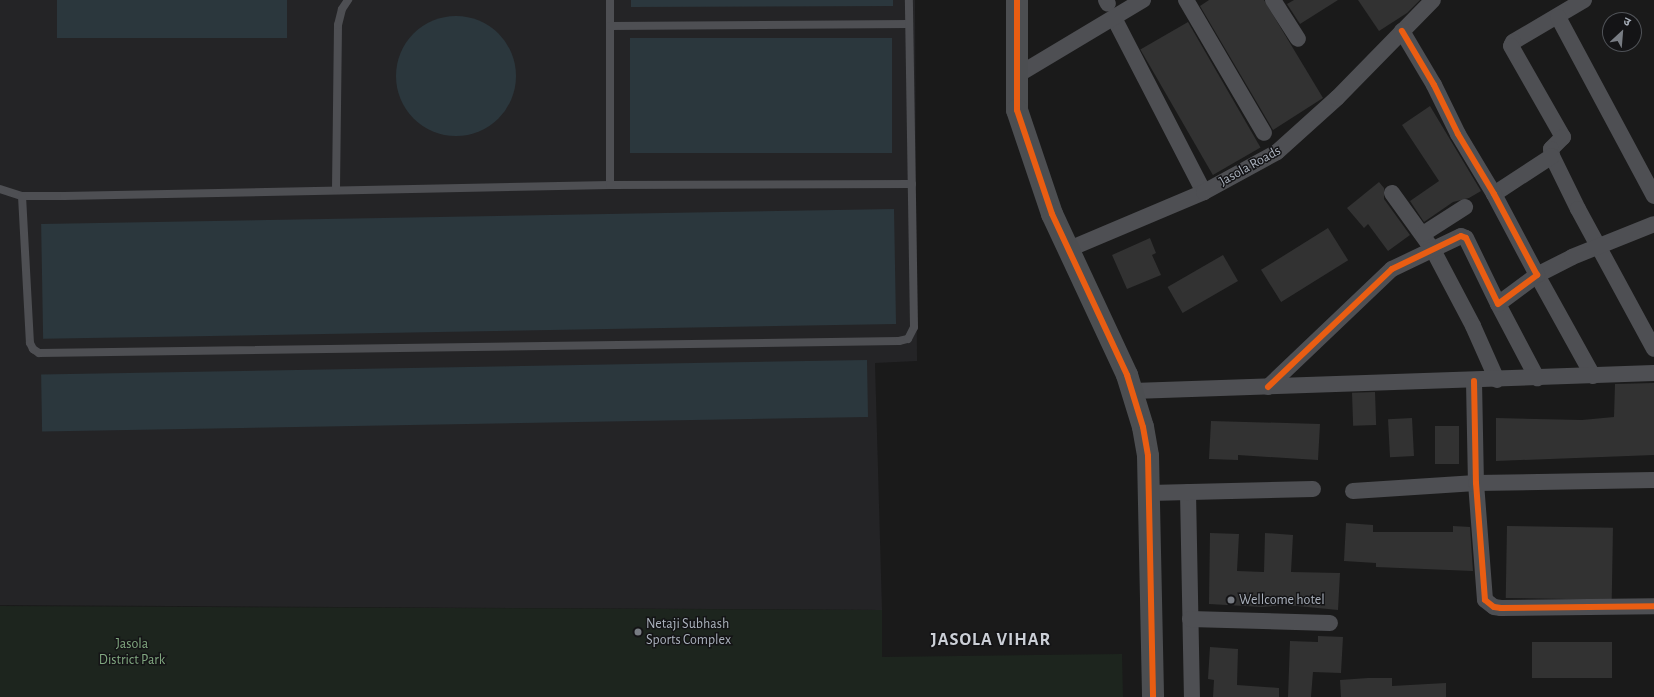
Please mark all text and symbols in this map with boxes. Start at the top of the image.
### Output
north arrow [1602,12,1642,52]
text: उ [1622,15,1632,28]
street label: Jasola Roads [1216,142,1284,190]
place label: Wellcome hotel [1239,592,1325,608]
marker: Wellcome hotel [1226,595,1236,605]
place label: Netaji Subhash Sports Complex [646,616,731,648]
marker: Netaji Subhash Sports Complex [633,627,643,637]
district label: JASOLA VIHAR [931,629,1051,651]
park label: Jasola District Park [99,636,165,668]

